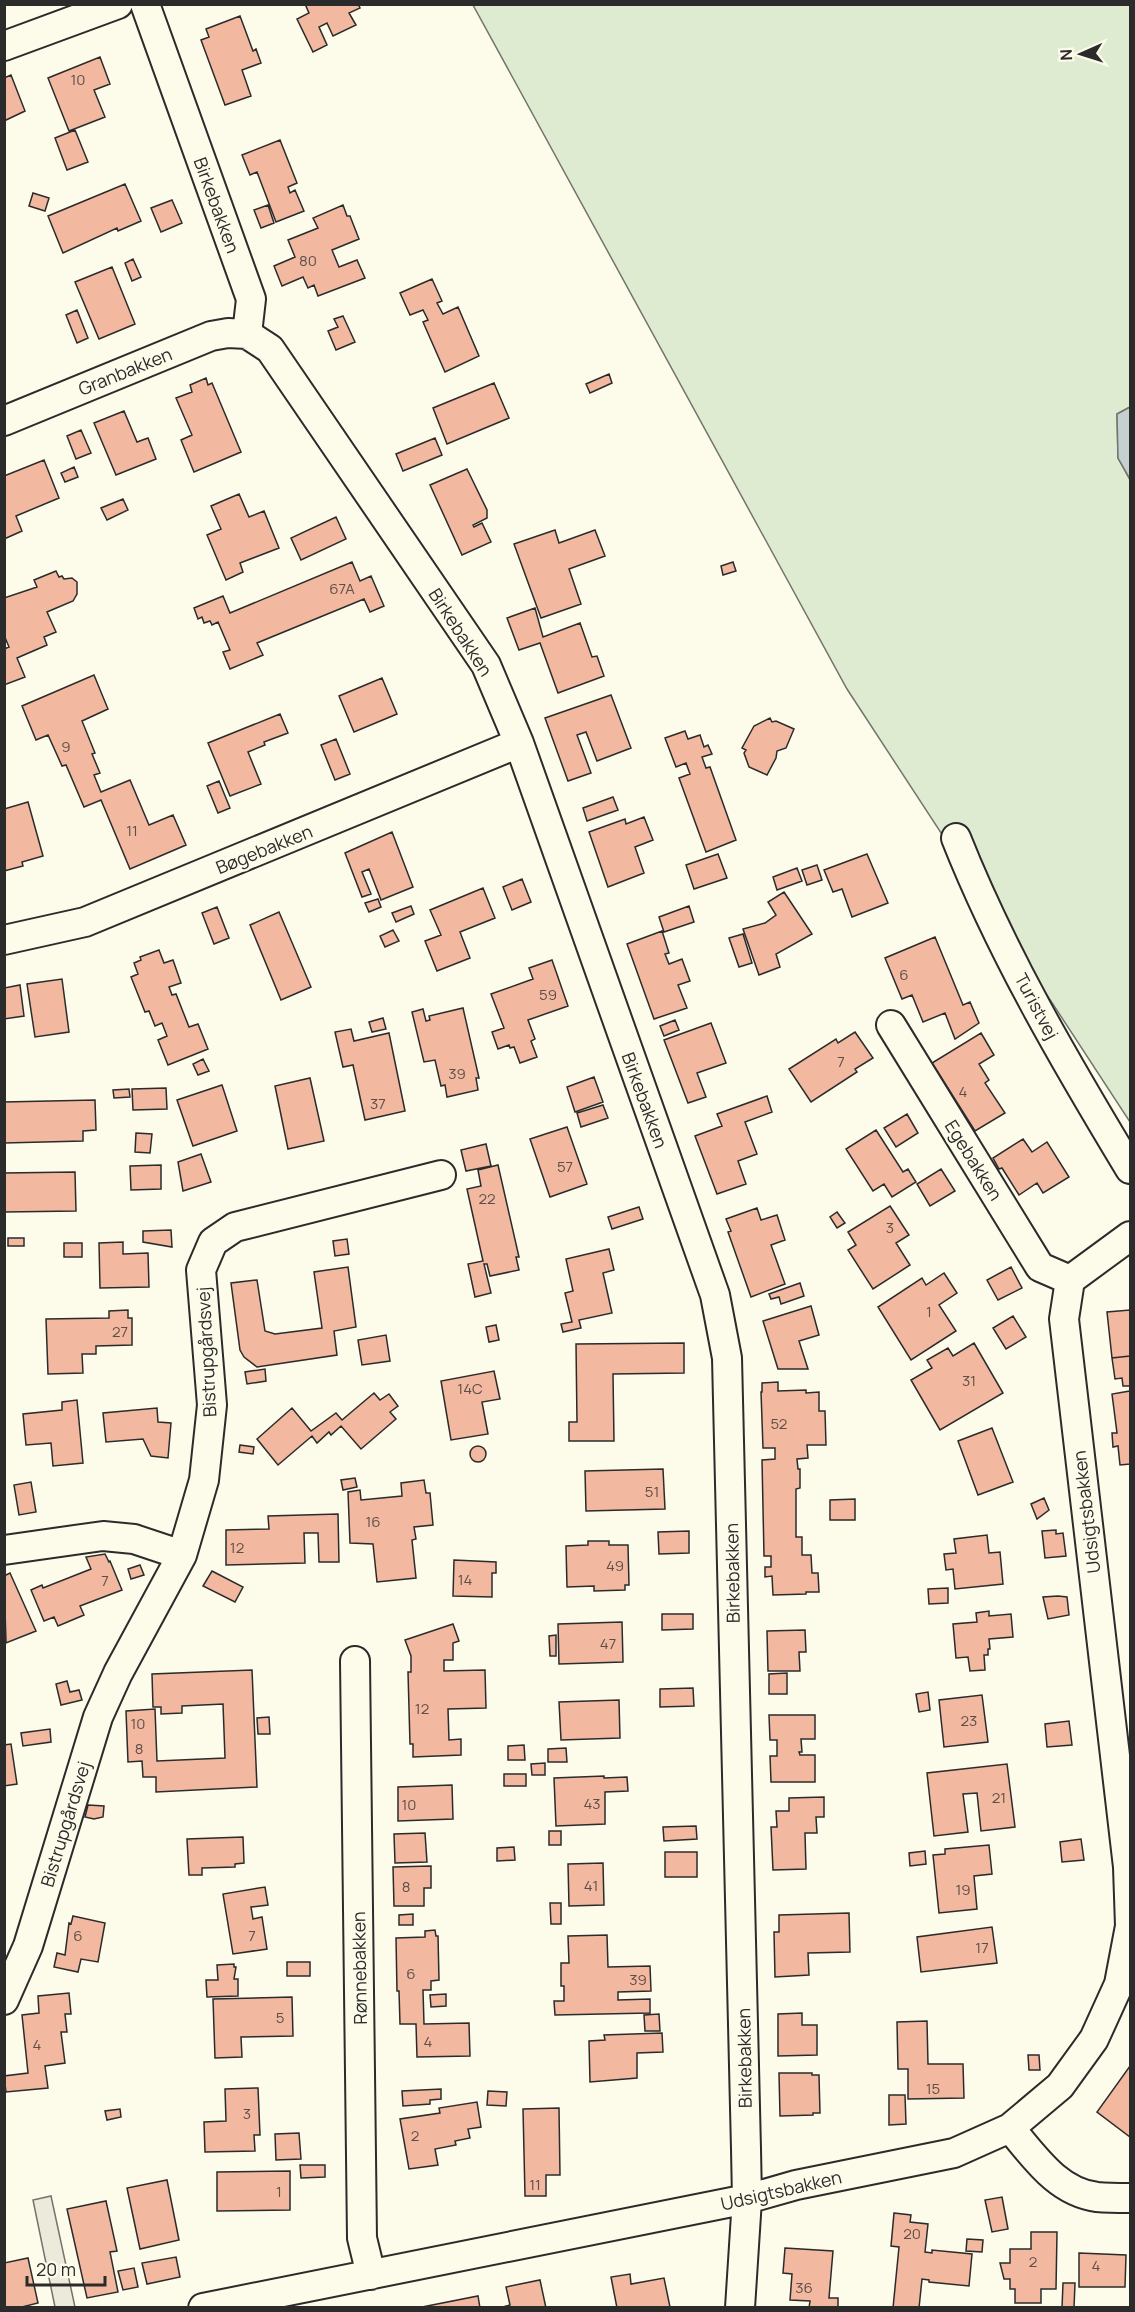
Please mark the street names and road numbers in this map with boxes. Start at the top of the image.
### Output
street label: Birkebakken [189,154,245,256]
street label: Granbakken [75,341,175,401]
street label: Birkebakken [424,583,498,681]
street label: Bøgebakken [212,819,316,879]
street label: Turistvej [1010,969,1064,1043]
street label: Birkebakken [617,1049,673,1151]
street label: Egebakken [940,1115,1008,1205]
street label: Bistrupgårdsvej [191,1286,221,1418]
street label: Udsigtsbakken [1067,1449,1105,1575]
street label: Birkebakken [719,1523,745,1623]
street label: Bistrupgårdsvej [34,1758,96,1890]
street label: Rønnebakken [346,1911,372,2025]
street label: Birkebakken [731,2008,757,2108]
street label: Udsigtsbakken [718,2164,844,2216]

